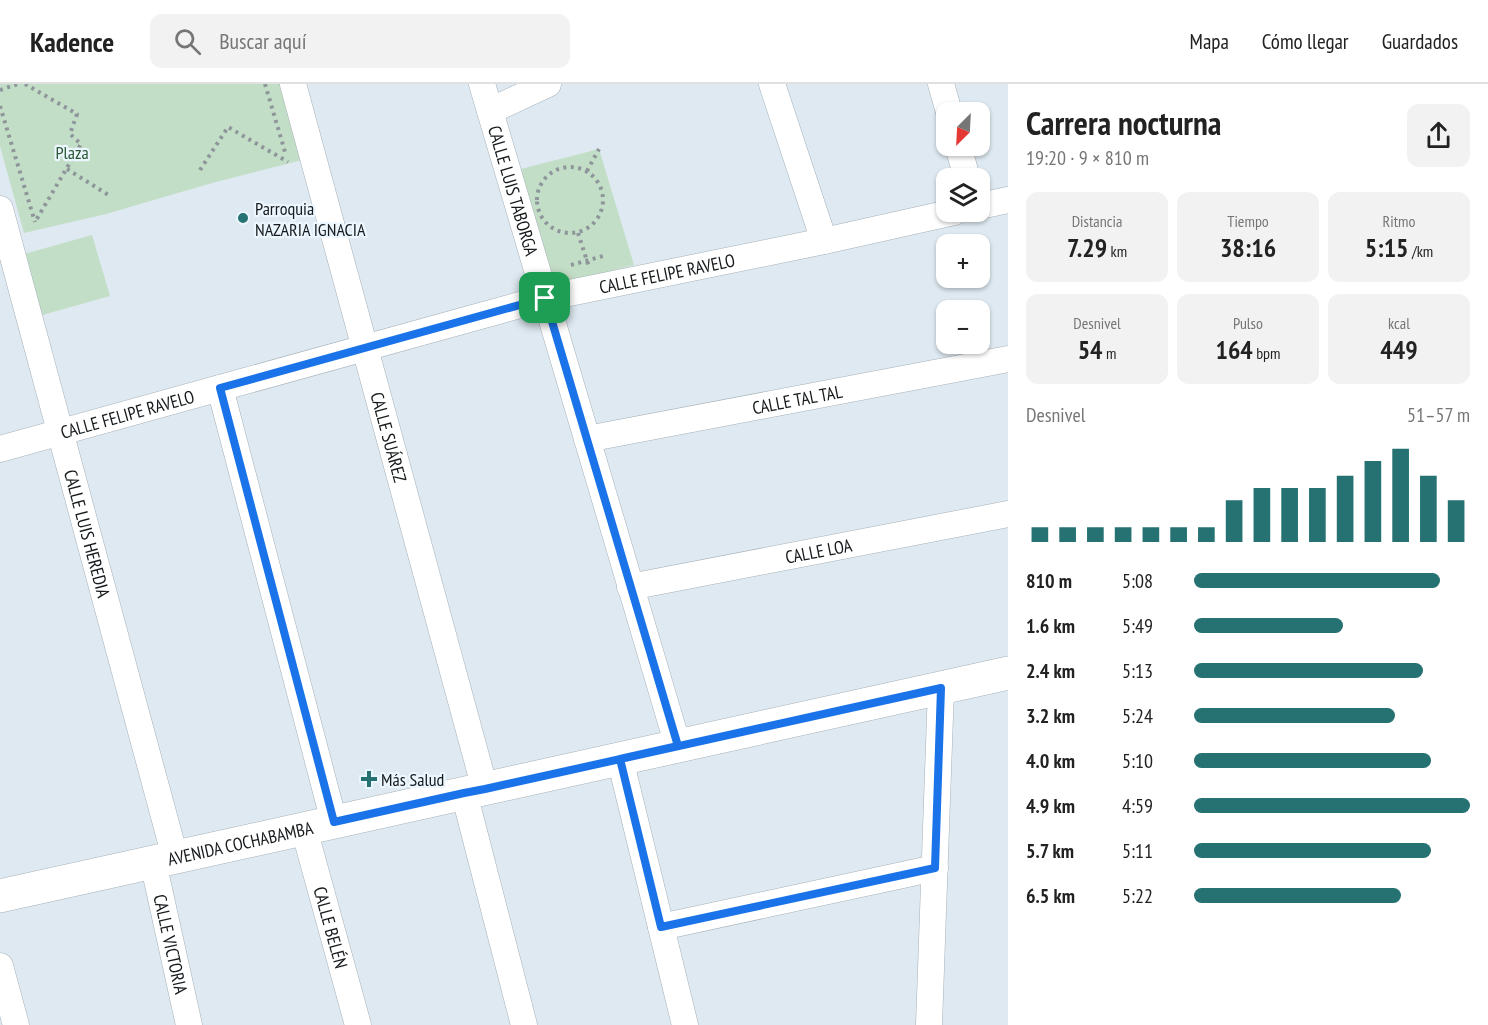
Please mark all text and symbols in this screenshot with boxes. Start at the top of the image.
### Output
search box [150,14,570,68]
text: Kadence [30,23,114,60]
icon: search [171,25,204,58]
text: Buscar aquí [219,27,306,55]
text: Mapa [1190,28,1229,55]
text: Cómo llegar [1262,28,1349,55]
text: Guardados [1382,28,1458,55]
text: Carrera nocturna [1026,101,1221,144]
north arrow [936,102,990,156]
map controls [936,102,990,354]
button: share [1407,104,1470,167]
street label: CALLE LUIS TABORGA [483,123,544,259]
park label: Plaza [55,141,89,164]
text: 19:20 · 9 × 810 m [1026,145,1149,171]
button: layers [936,168,990,222]
place label: Parroquia NAZARIA IGNACIA [255,197,366,241]
marker: Parroquia NAZARIA IGNACIA [236,211,250,225]
text: Distancia [1072,211,1122,231]
text: Tiempo [1227,211,1269,231]
text: Ritmo [1383,211,1415,231]
text: 7.29 [1067,231,1107,264]
text: 38:16 [1220,231,1276,264]
text: 5:15 [1365,231,1409,264]
button: + [936,234,990,288]
text: km [1107,241,1127,261]
text: /km [1409,241,1433,261]
street label: CALLE FELIPE RAVELO [597,248,737,298]
pin [519,272,570,323]
icon: arrive [528,281,561,314]
button: − [936,300,990,354]
text: Desnivel [1073,313,1121,333]
text: Pulso [1233,313,1263,333]
text: kcal [1388,313,1410,333]
text: 54 [1078,333,1103,366]
text: 164 [1215,333,1253,366]
text: 449 [1380,333,1418,366]
text: m [1103,343,1116,363]
text: bpm [1253,343,1281,363]
street label: CALLE TAL TAL [750,379,845,419]
street label: CALLE FELIPE RAVELO [58,384,197,443]
street label: CALLE SUÁREZ [366,389,412,485]
text: Desnivel [1026,402,1085,428]
text: 51–57 m [1407,402,1470,428]
street label: CALLE LUIS HEREDIA [59,467,116,600]
street label: CALLE LOA [783,533,854,568]
text: 810 m [1026,568,1072,594]
text: 5:08 [1122,568,1153,594]
text: 1.6 km [1026,613,1075,639]
text: 5:49 [1122,613,1153,639]
text: 2.4 km [1026,658,1075,684]
text: 5:13 [1122,658,1153,684]
text: 3.2 km [1026,703,1075,729]
text: 5:24 [1122,703,1153,729]
text: 4.0 km [1026,748,1075,774]
text: 5:10 [1122,748,1153,774]
place label: Más Salud [381,768,444,791]
marker: Más Salud [362,772,376,786]
text: 4.9 km [1026,793,1075,819]
text: 4:59 [1122,793,1153,819]
street label: AVENIDA COCHABAMBA [165,816,316,870]
text: 5.7 km [1026,838,1074,864]
text: 5:11 [1122,838,1153,864]
text: 6.5 km [1026,883,1075,909]
text: 5:22 [1122,883,1153,909]
street label: CALLE BELÉN [309,884,353,971]
street label: CALLE VICTORIA [149,892,193,996]

